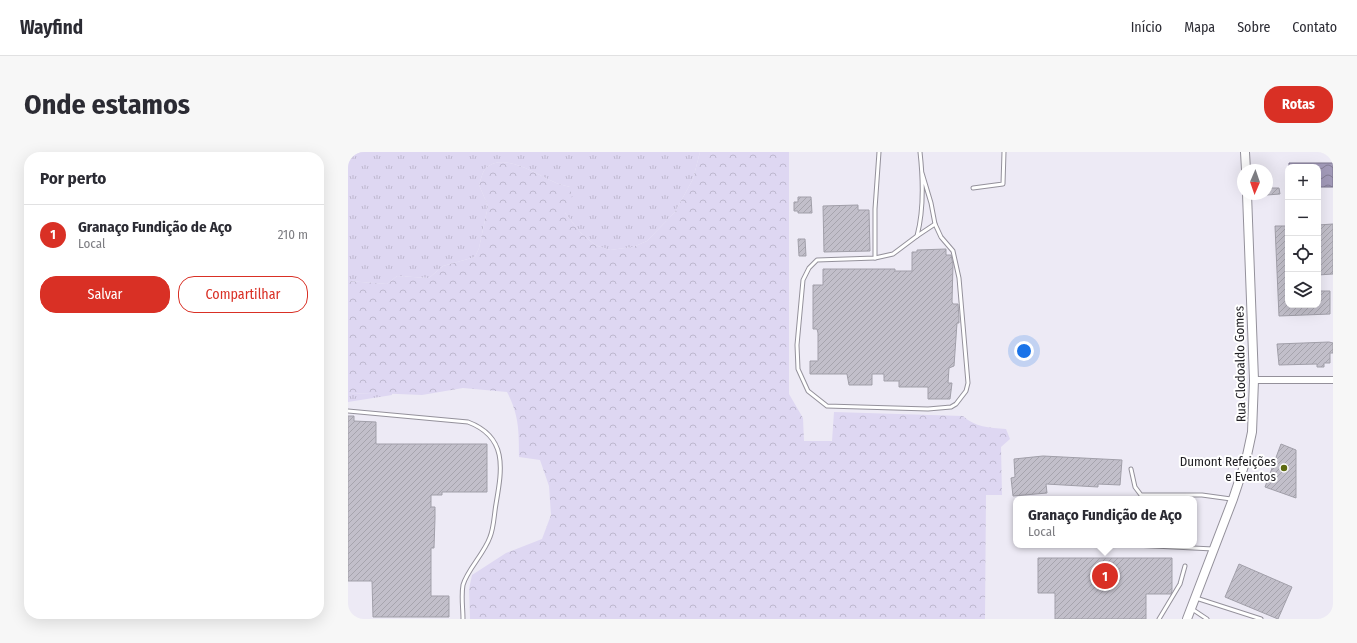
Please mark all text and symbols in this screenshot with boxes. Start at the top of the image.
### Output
text: Wayfind [20,16,83,39]
text: Início [1131,19,1162,36]
text: Mapa [1184,19,1215,36]
text: Sobre [1237,19,1270,36]
text: Contato [1292,19,1337,36]
button: Rotas [1264,86,1333,123]
text: Onde estamos [24,88,190,121]
north arrow [1237,164,1273,200]
map controls [1285,164,1321,308]
button: + [1285,164,1321,200]
text: Por perto [40,168,106,189]
button: − [1285,200,1321,236]
text: Granaço Fundição de Aço [78,218,232,236]
text: 1 [50,227,56,242]
text: 210 m [278,227,308,242]
text: Local [78,236,105,251]
button: locate [1285,236,1321,272]
button: layers [1285,272,1321,308]
button: Salvar [40,276,170,313]
button: Compartilhar [178,276,308,313]
street label: Rua Clodoaldo Gomes [1231,305,1249,422]
your location [1014,341,1034,361]
place label: Dumont Refeições e Eventos [1180,454,1276,484]
marker: Dumont Refeições e Eventos [1279,463,1289,473]
popup [1013,496,1197,548]
text: Granaço Fundição de Aço [1028,506,1182,524]
text: Local [1028,524,1055,539]
pin: 1 [1092,561,1118,591]

